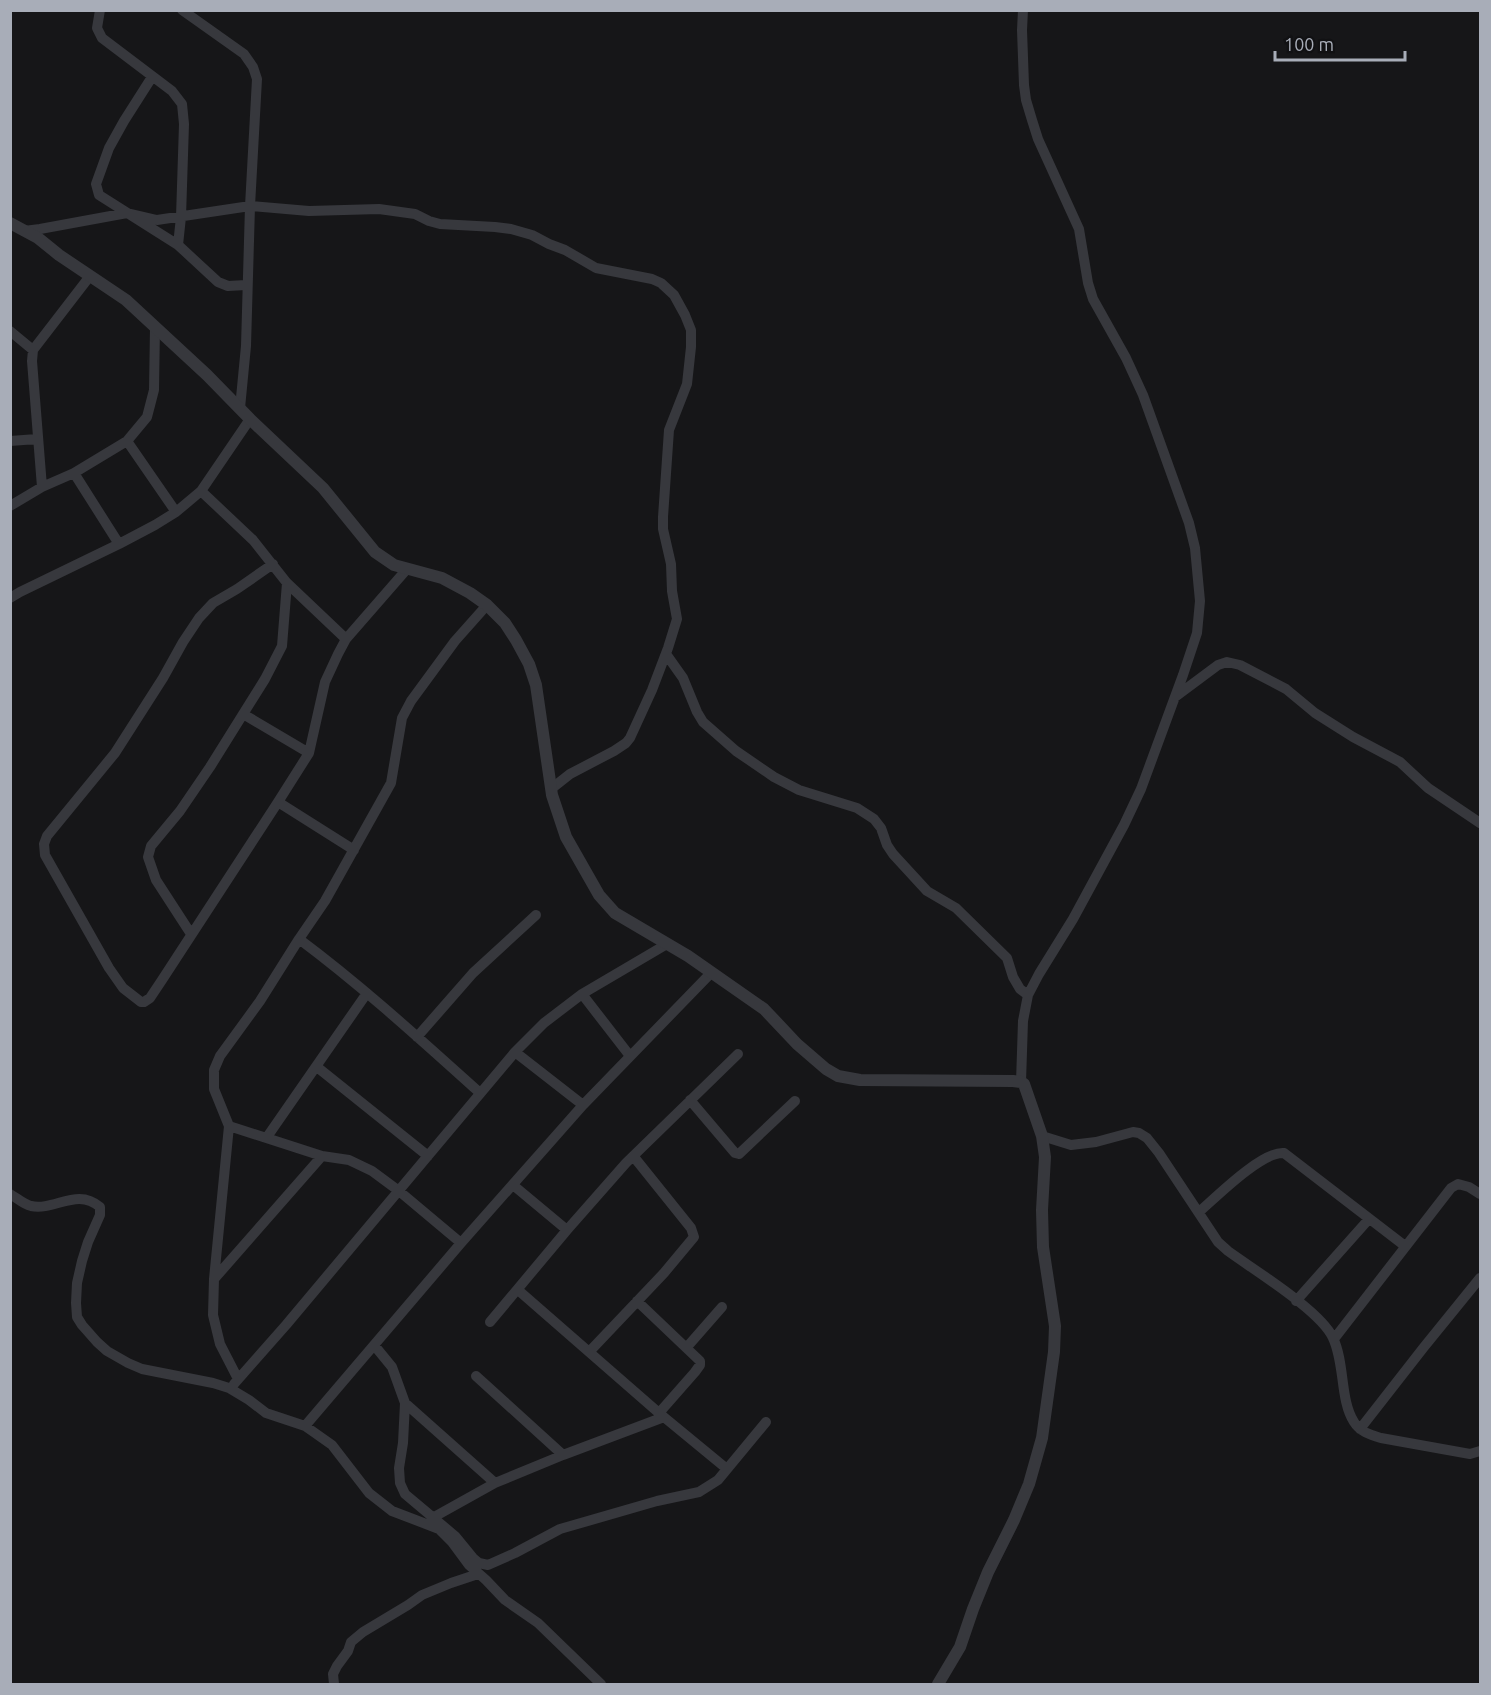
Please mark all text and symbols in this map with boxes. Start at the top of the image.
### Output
scale bar [1275,24,1406,62]
text: 100 m [1284,34,1334,54]

